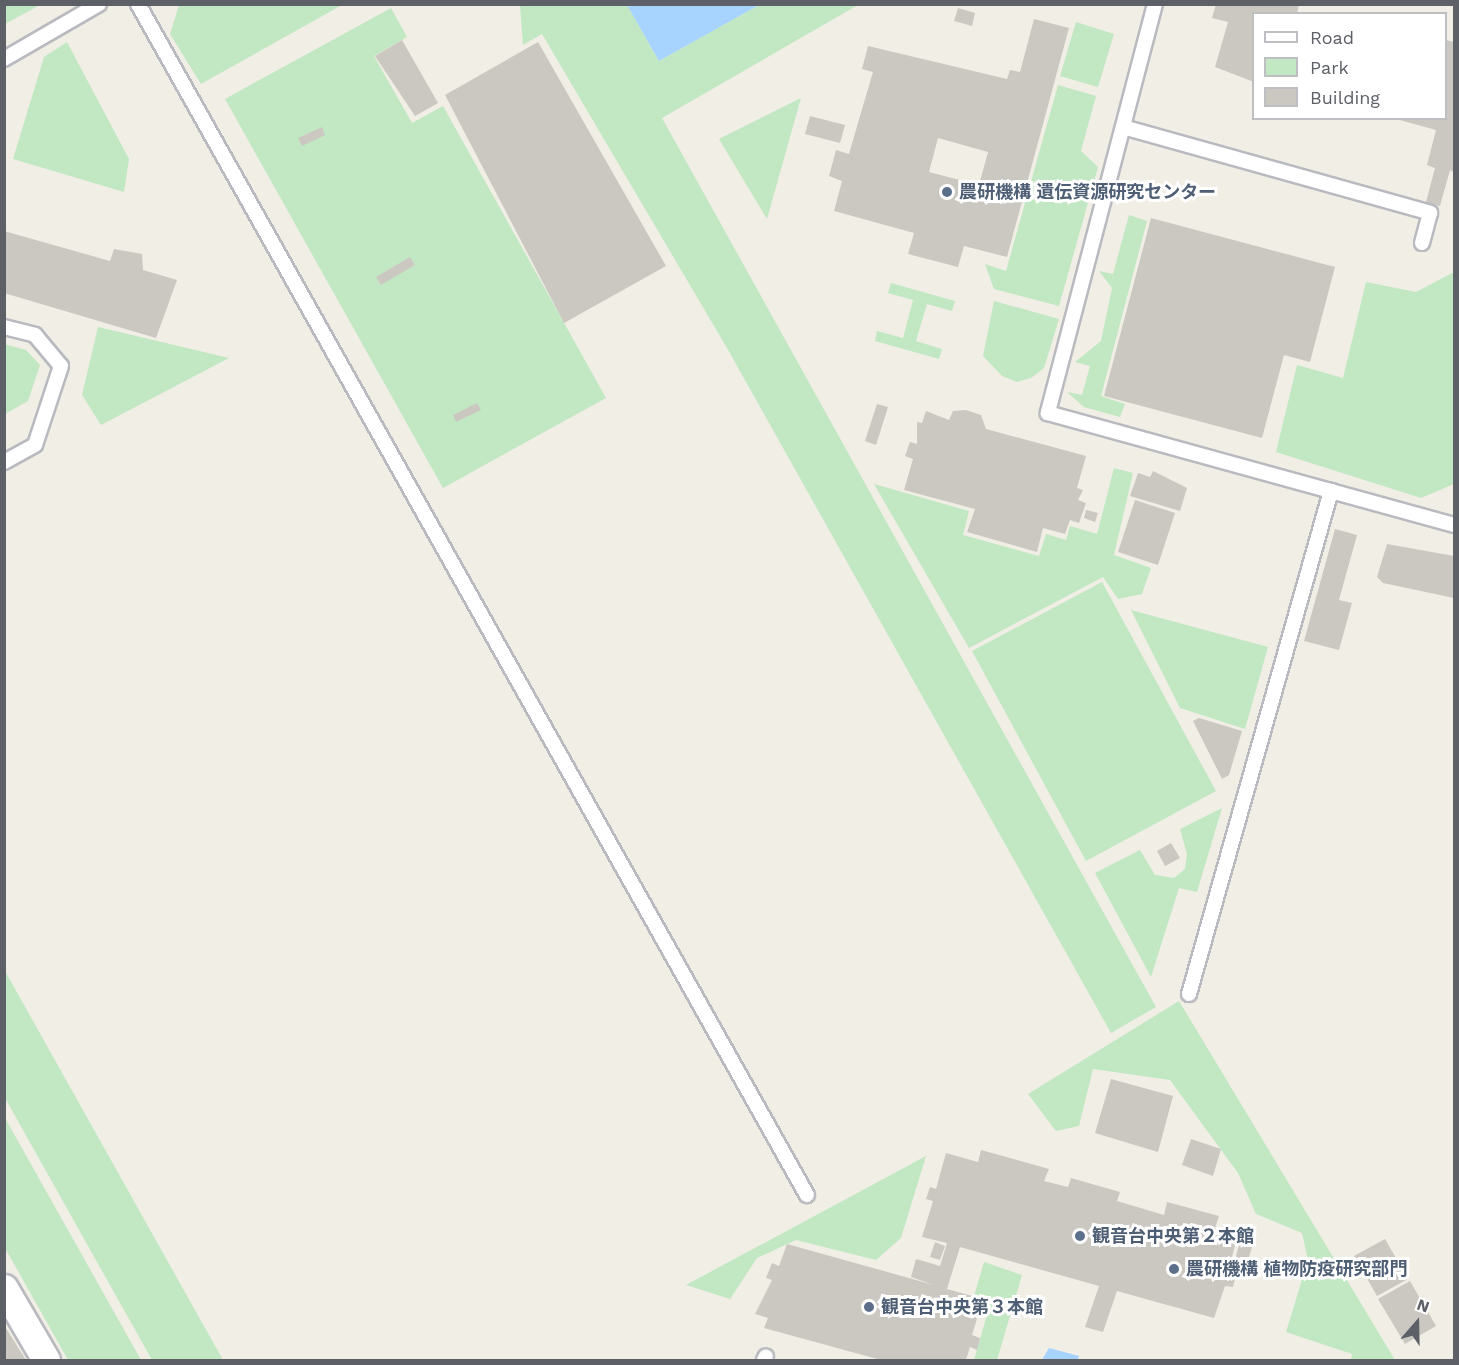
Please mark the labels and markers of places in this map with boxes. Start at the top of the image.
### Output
place label: 農研機構 遺伝資源研究センター [959,181,1216,203]
marker: 農研機構 遺伝資源研究センター [940,185,954,199]
place label: 観音台中央第２本館 [1092,1225,1254,1247]
marker: 観音台中央第２本館 [1073,1229,1087,1243]
place label: 農研機構 植物防疫研究部門 [1186,1258,1407,1280]
marker: 農研機構 植物防疫研究部門 [1167,1262,1181,1276]
place label: 観音台中央第３本館 [881,1296,1043,1318]
marker: 観音台中央第３本館 [862,1300,876,1314]

